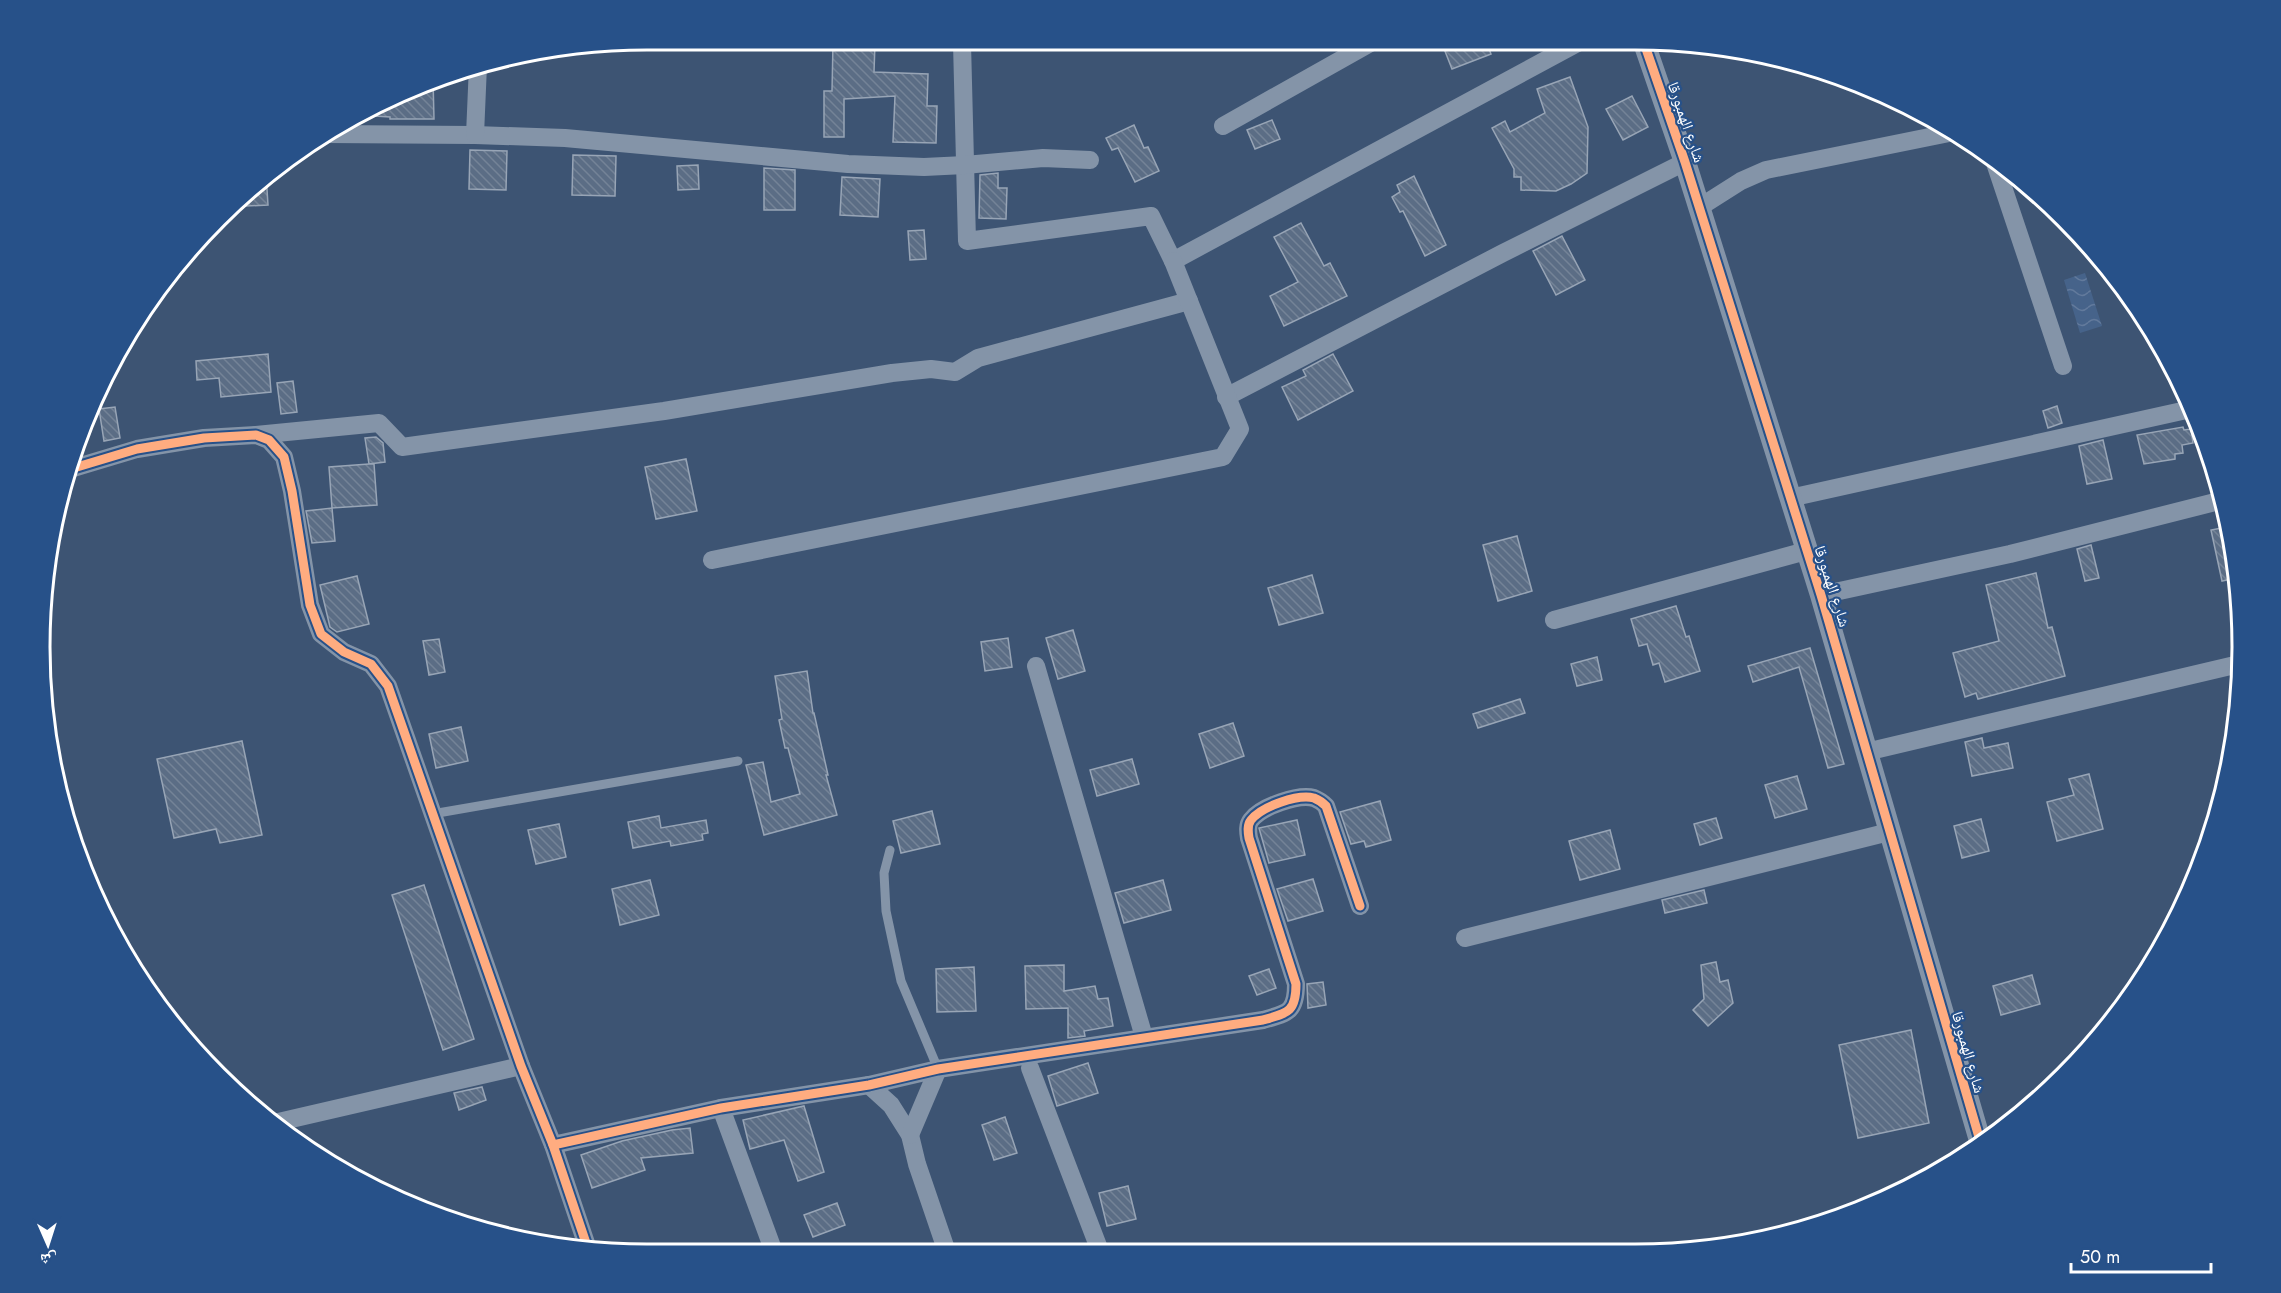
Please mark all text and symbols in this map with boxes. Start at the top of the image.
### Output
street label: شارع الهمبورقا [1662,79,1711,166]
street label: شارع الهمبورقا [1809,543,1856,630]
street label: شارع الهمبورقا [1946,1008,1991,1096]
north arrow [18,1215,78,1275]
scale bar [2071,1236,2210,1274]
text: 50 m [2080,1244,2120,1270]
text: ش [40,1248,58,1271]

